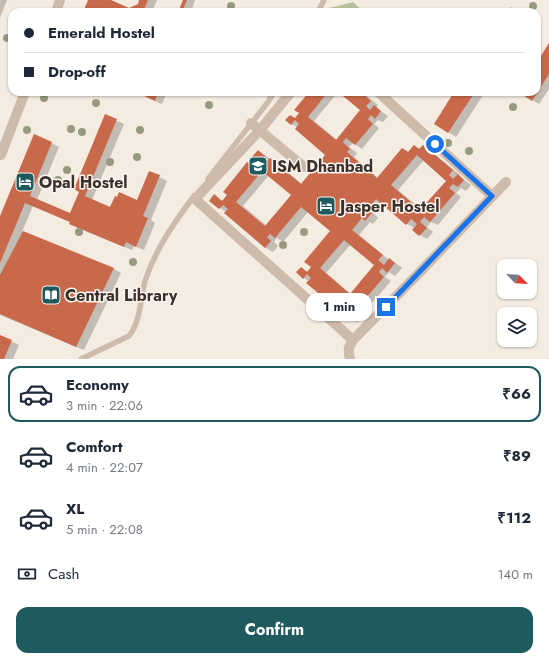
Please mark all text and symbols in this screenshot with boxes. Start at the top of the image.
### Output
text: Emerald Hostel [48,22,155,44]
text: Drop-off [48,61,106,83]
route start [426,135,444,153]
school or university icon: ISM Dhanbad [247,155,269,177]
place label: ISM Dhanbad [272,155,373,178]
hotel icon: Opal Hostel [14,171,36,193]
place label: Opal Hostel [39,171,128,194]
hotel icon: Jasper Hostel [315,195,337,217]
place label: Jasper Hostel [337,195,440,218]
north arrow [497,259,537,299]
map controls [497,259,537,347]
library icon: Central Library [40,284,62,306]
place label: Central Library [65,284,178,307]
callout: 1 min [306,293,372,321]
text: 1 min [323,297,355,316]
route end [377,298,395,316]
button: layers [497,307,537,347]
text: Economy [66,374,129,396]
icon: car [18,376,54,412]
text: ₹66 [502,383,531,405]
text: 3 min · 22:06 [66,396,143,415]
text: Comfort [66,436,123,458]
icon: car [18,438,54,474]
text: ₹89 [503,445,531,467]
text: 4 min · 22:07 [66,458,143,477]
text: XL [66,498,84,520]
icon: car [18,500,54,536]
text: ₹112 [497,507,531,529]
text: 5 min · 22:08 [66,520,143,539]
icon: cash [16,563,38,585]
text: Cash [48,563,79,585]
text: 140 m [498,565,533,584]
button: Confirm [16,607,533,653]

